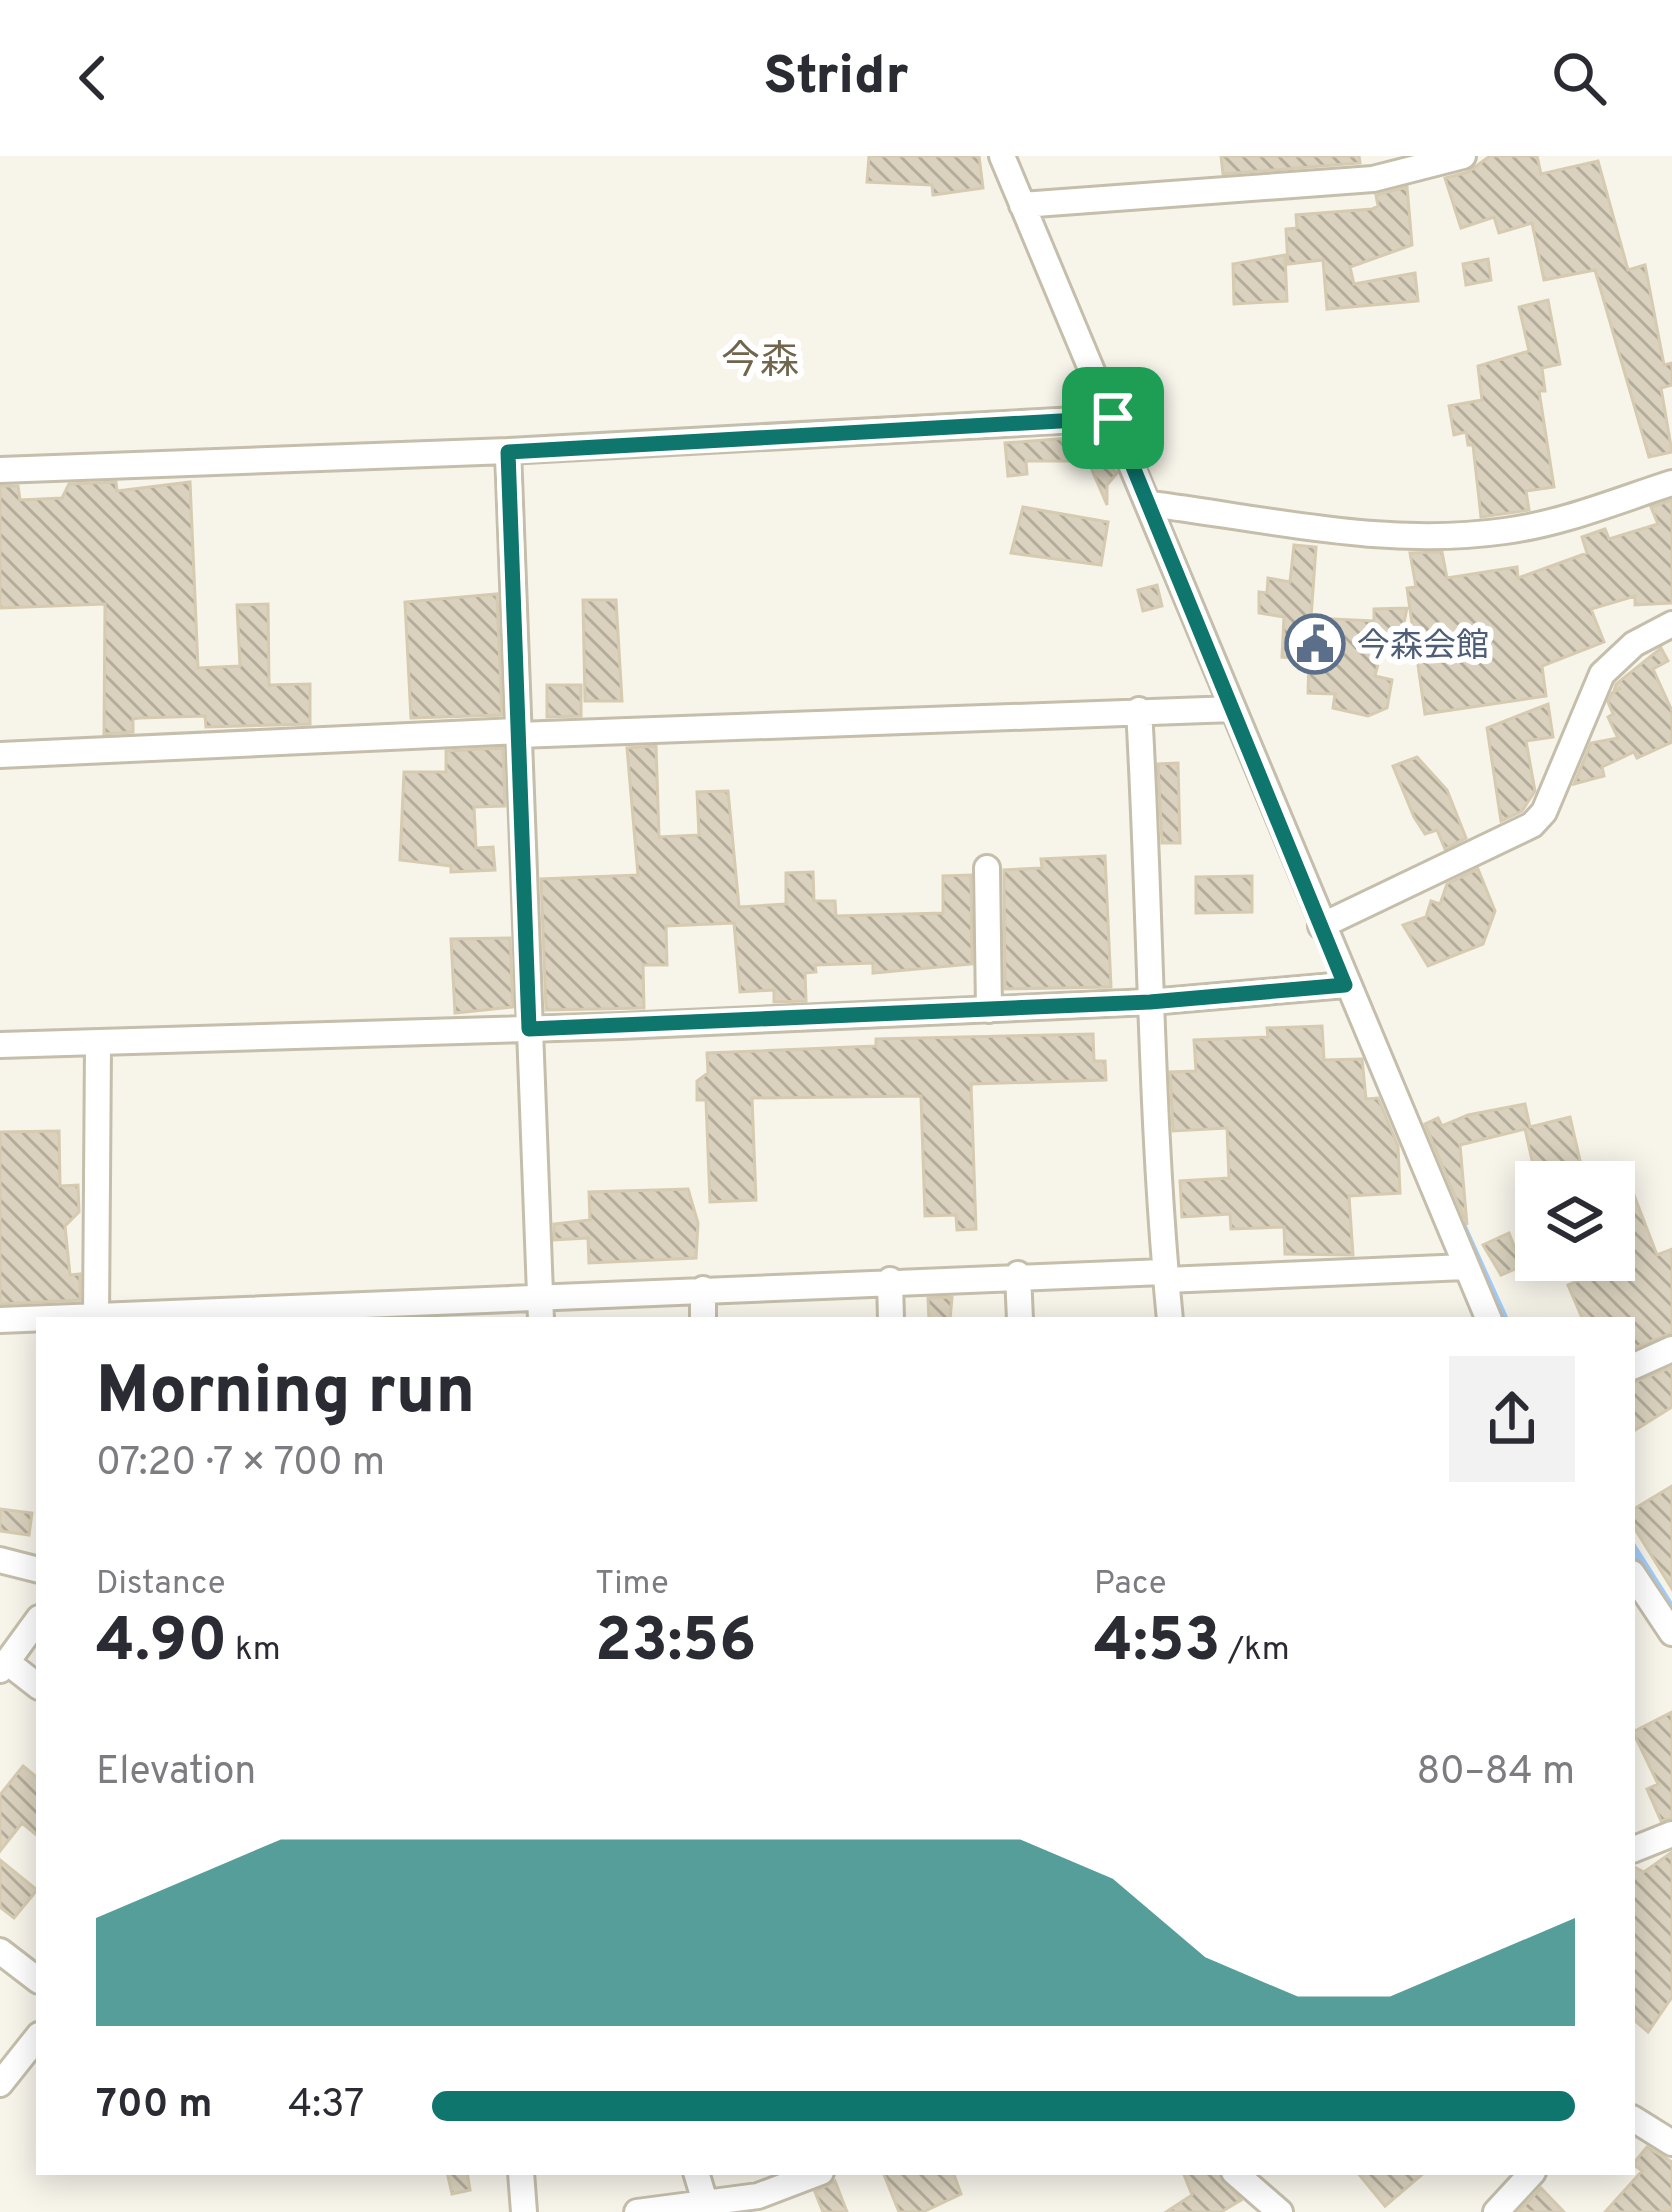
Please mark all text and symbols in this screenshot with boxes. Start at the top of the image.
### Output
text: Stridr [763,44,909,113]
icon: back [60,45,126,111]
icon: search [1546,45,1612,111]
district label: 今森 [721,339,799,388]
pin [1062,367,1164,469]
icon: arrive [1080,385,1146,451]
public building icon: 今森会館 [1284,613,1346,675]
place label: 今森会館 [1357,627,1489,669]
map controls [1515,1161,1635,1281]
button: layers [1515,1161,1635,1281]
text: Morning run [96,1353,475,1436]
button: share [1449,1356,1575,1482]
text: 07:20 · 7 × 700 m [96,1440,385,1489]
text: Distance [96,1564,226,1606]
text: Time [595,1564,669,1606]
text: Pace [1094,1564,1167,1606]
text: 4.90 [96,1606,227,1682]
text: 23:56 [595,1606,756,1682]
text: 4:53 [1094,1606,1220,1682]
text: km [227,1630,281,1672]
text: /km [1220,1630,1290,1672]
text: Elevation [96,1749,256,1798]
text: 80–84 m [1416,1749,1575,1798]
text: 700 m [96,2082,212,2131]
text: 4:37 [288,2082,364,2131]

